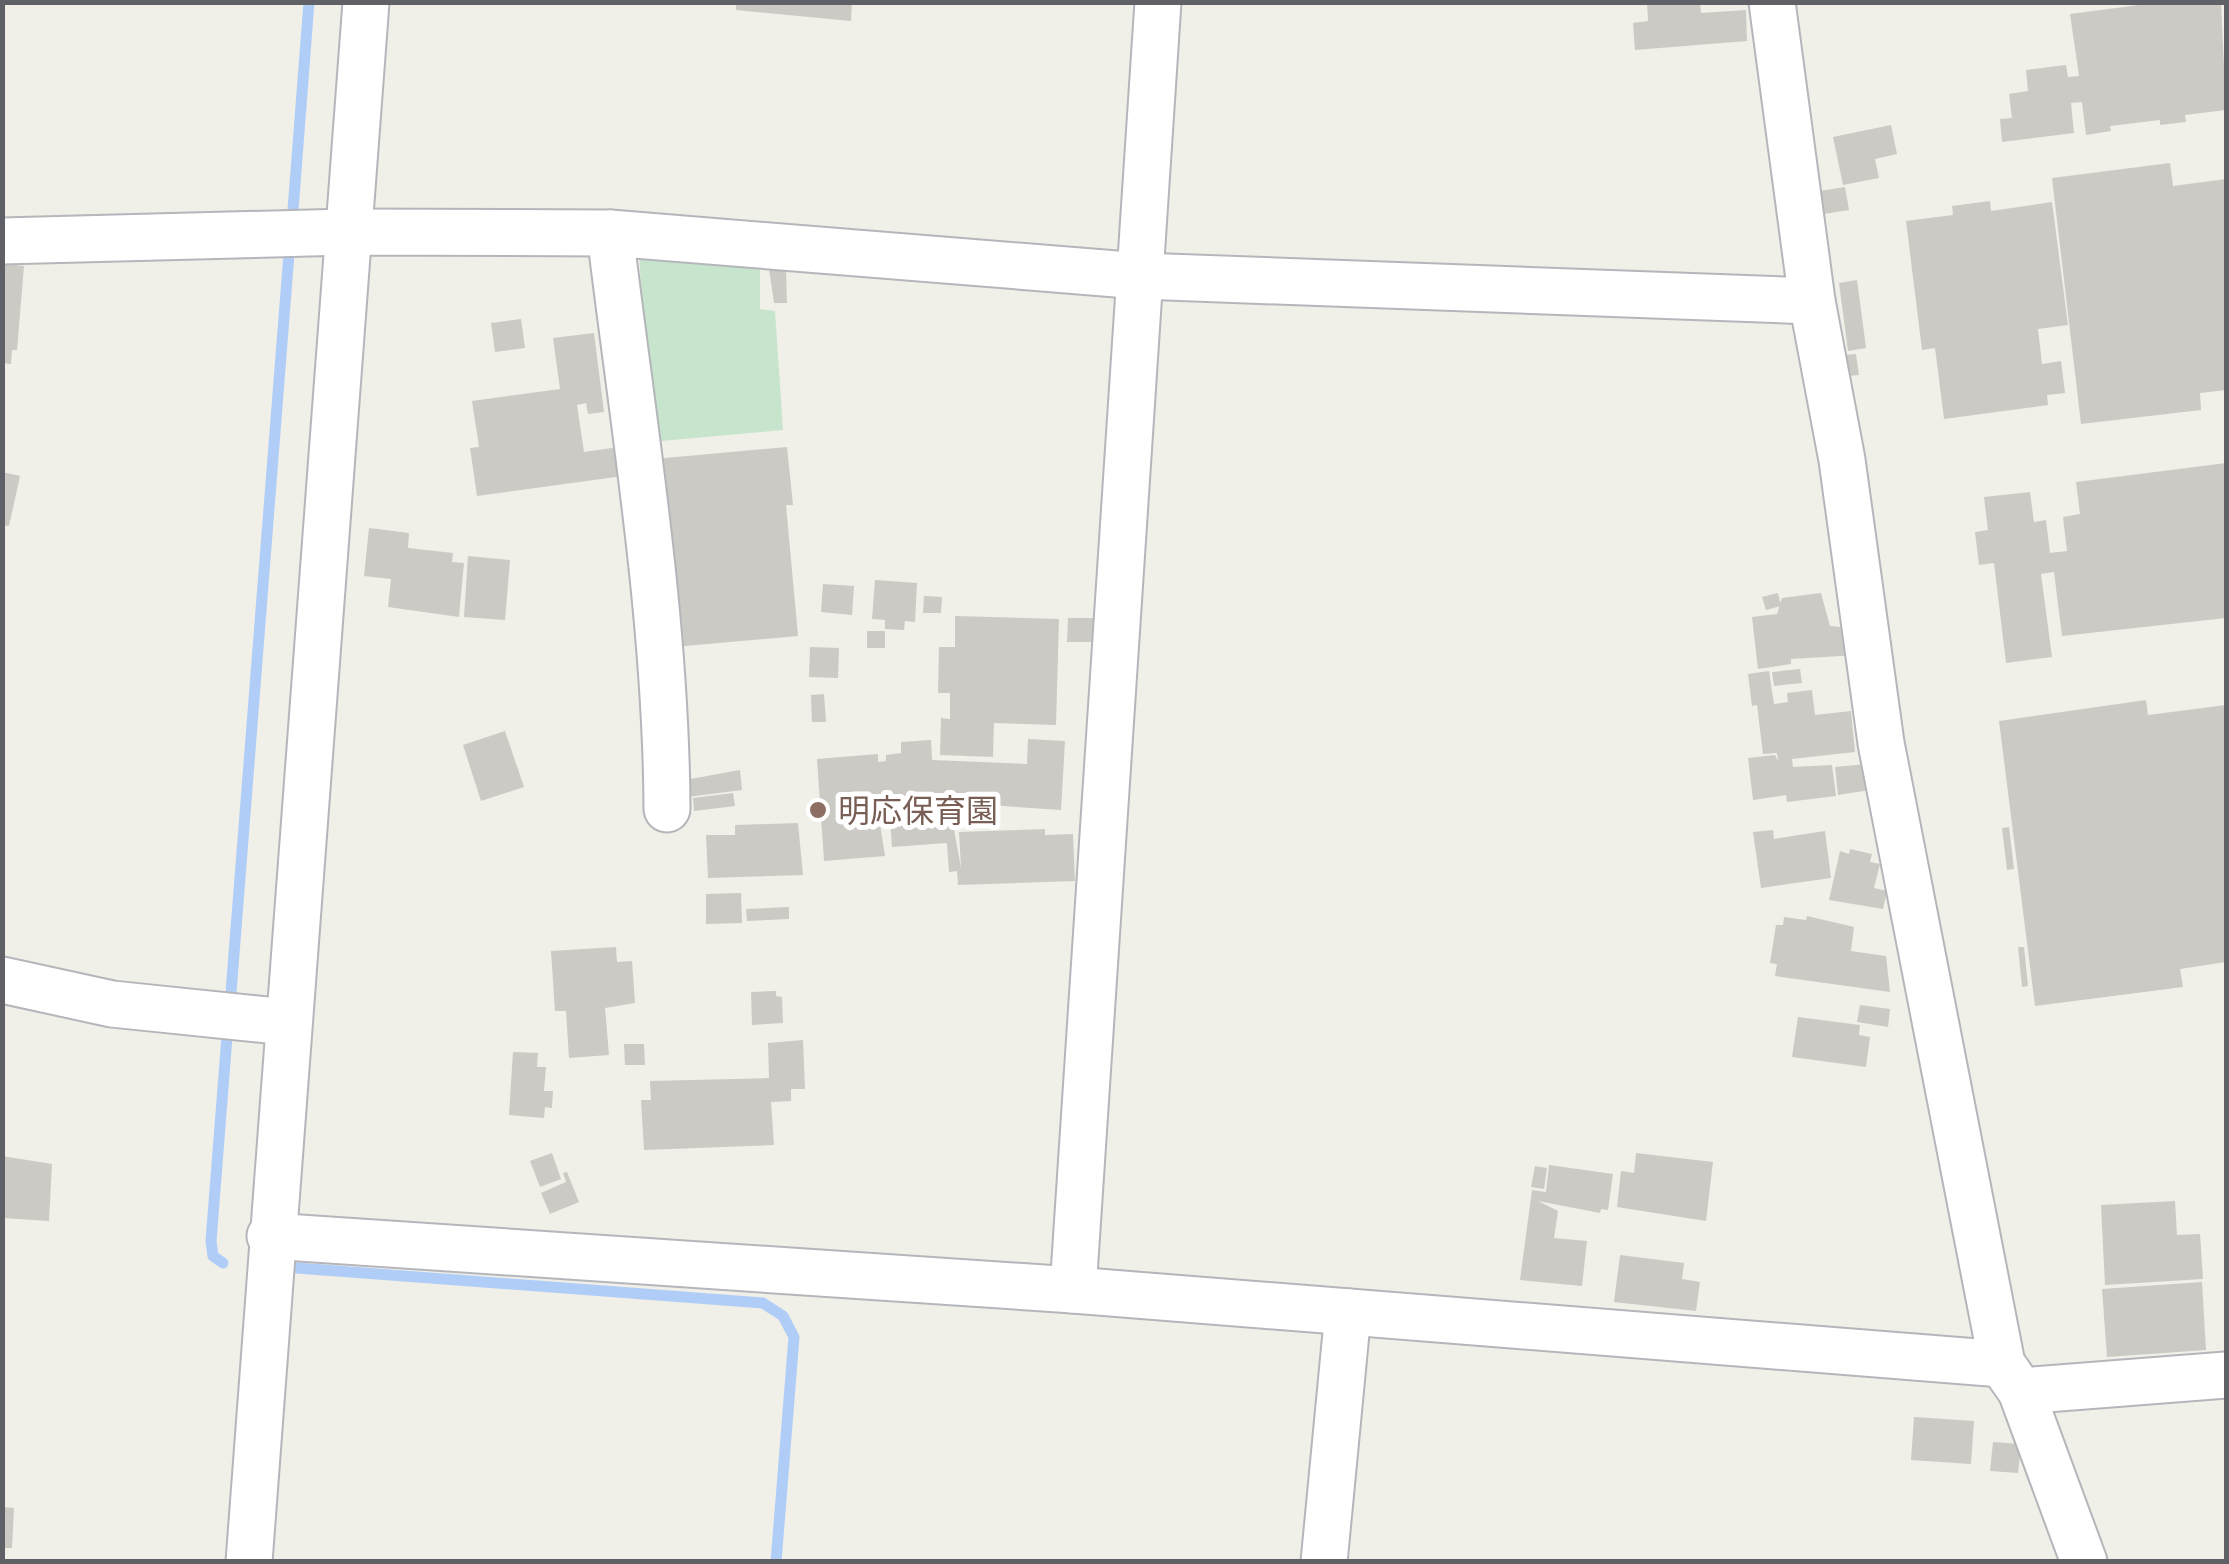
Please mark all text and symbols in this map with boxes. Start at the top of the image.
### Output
place label: 明応保育園 [838,791,998,830]
marker: 明応保育園 [807,799,829,821]

